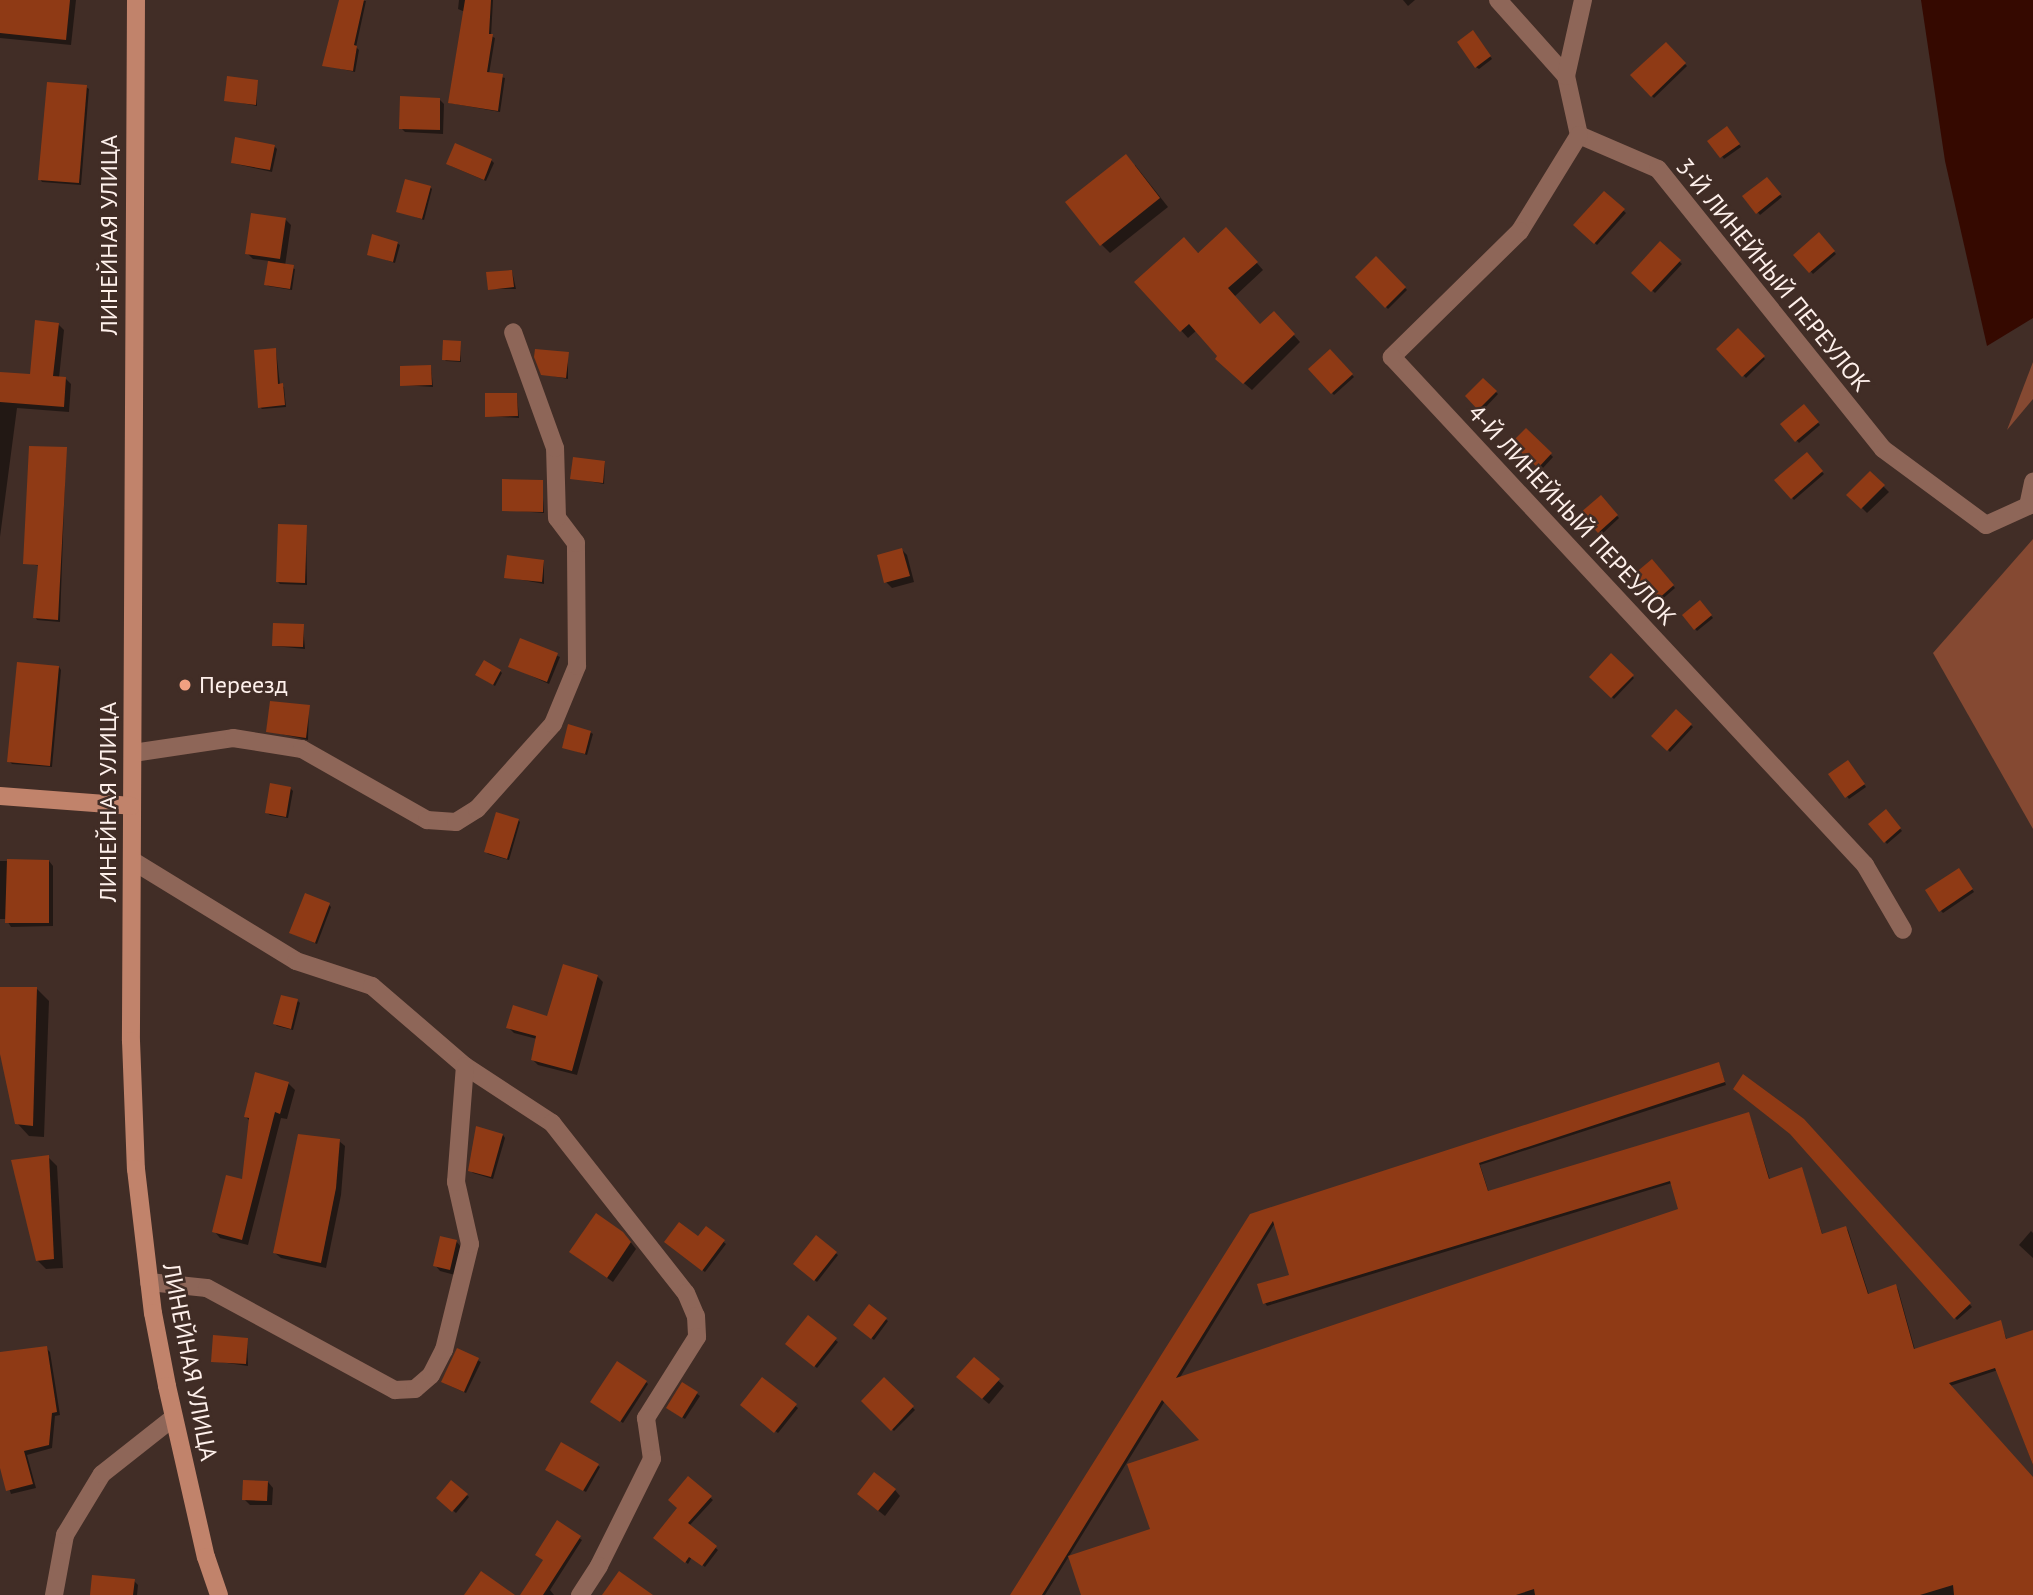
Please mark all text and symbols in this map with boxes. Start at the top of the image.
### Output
street label: ЛИНЕЙНАЯ УЛИЦА [95,134,123,336]
street label: 3-Й ЛИНЕЙНЫЙ ПЕРЕУЛОК [1670,152,1876,398]
street label: 4-Й ЛИНЕЙНЫЙ ПЕРЕУЛОК [1462,398,1682,632]
place label: Переезд [199,671,288,699]
marker: Переезд [177,677,193,693]
street label: ЛИНЕЙНАЯ УЛИЦА [94,701,122,903]
street label: ЛИНЕЙНАЯ УЛИЦА [157,1260,223,1464]

